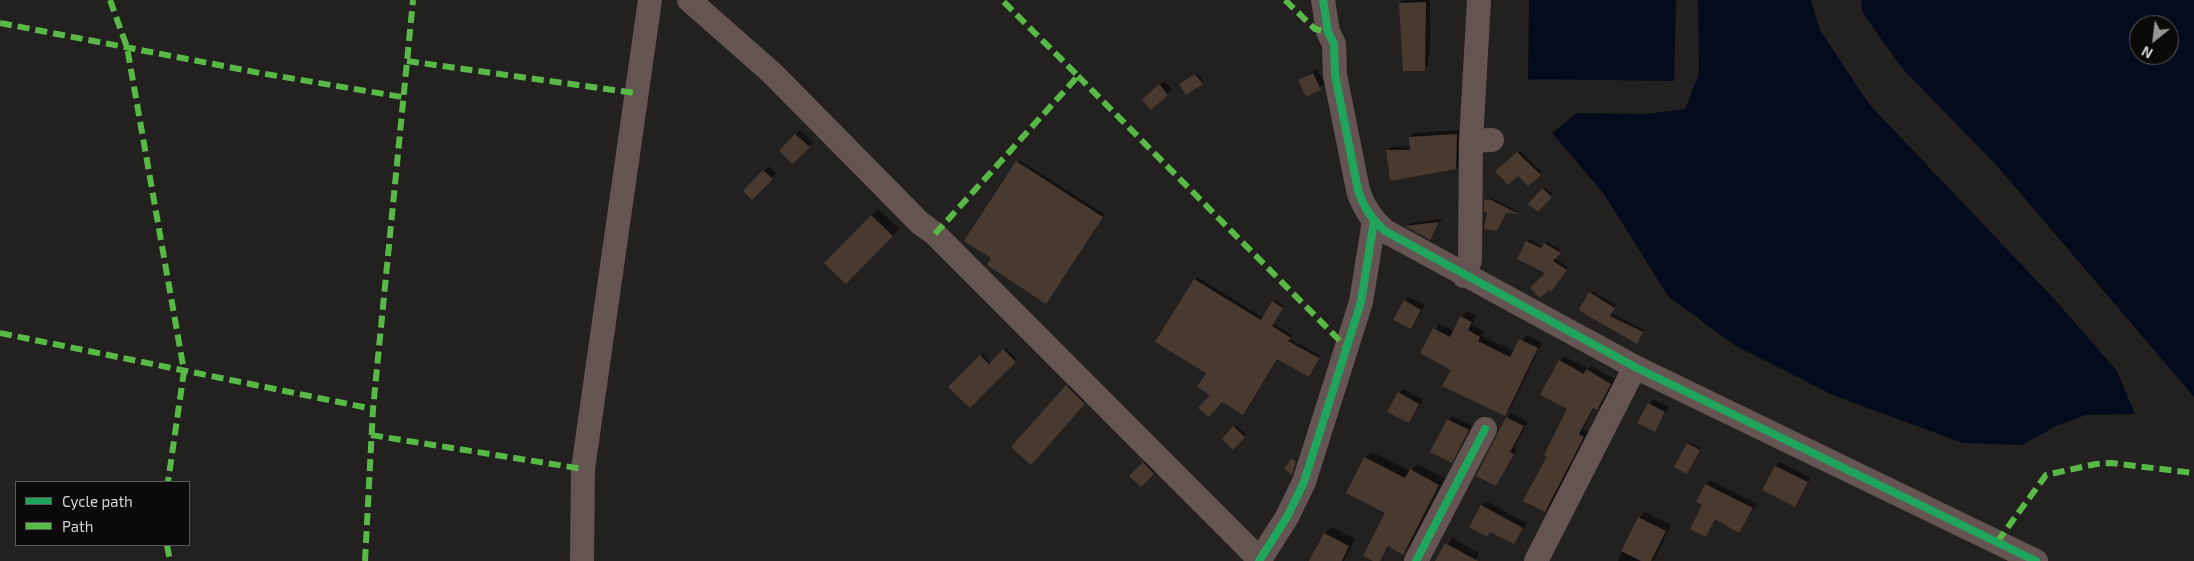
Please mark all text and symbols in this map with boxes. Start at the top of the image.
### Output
north arrow [2129,15,2179,65]
text: N [2138,43,2156,63]
legend [15,481,190,546]
text: Cycle path [62,492,133,510]
text: Path [62,517,93,535]

